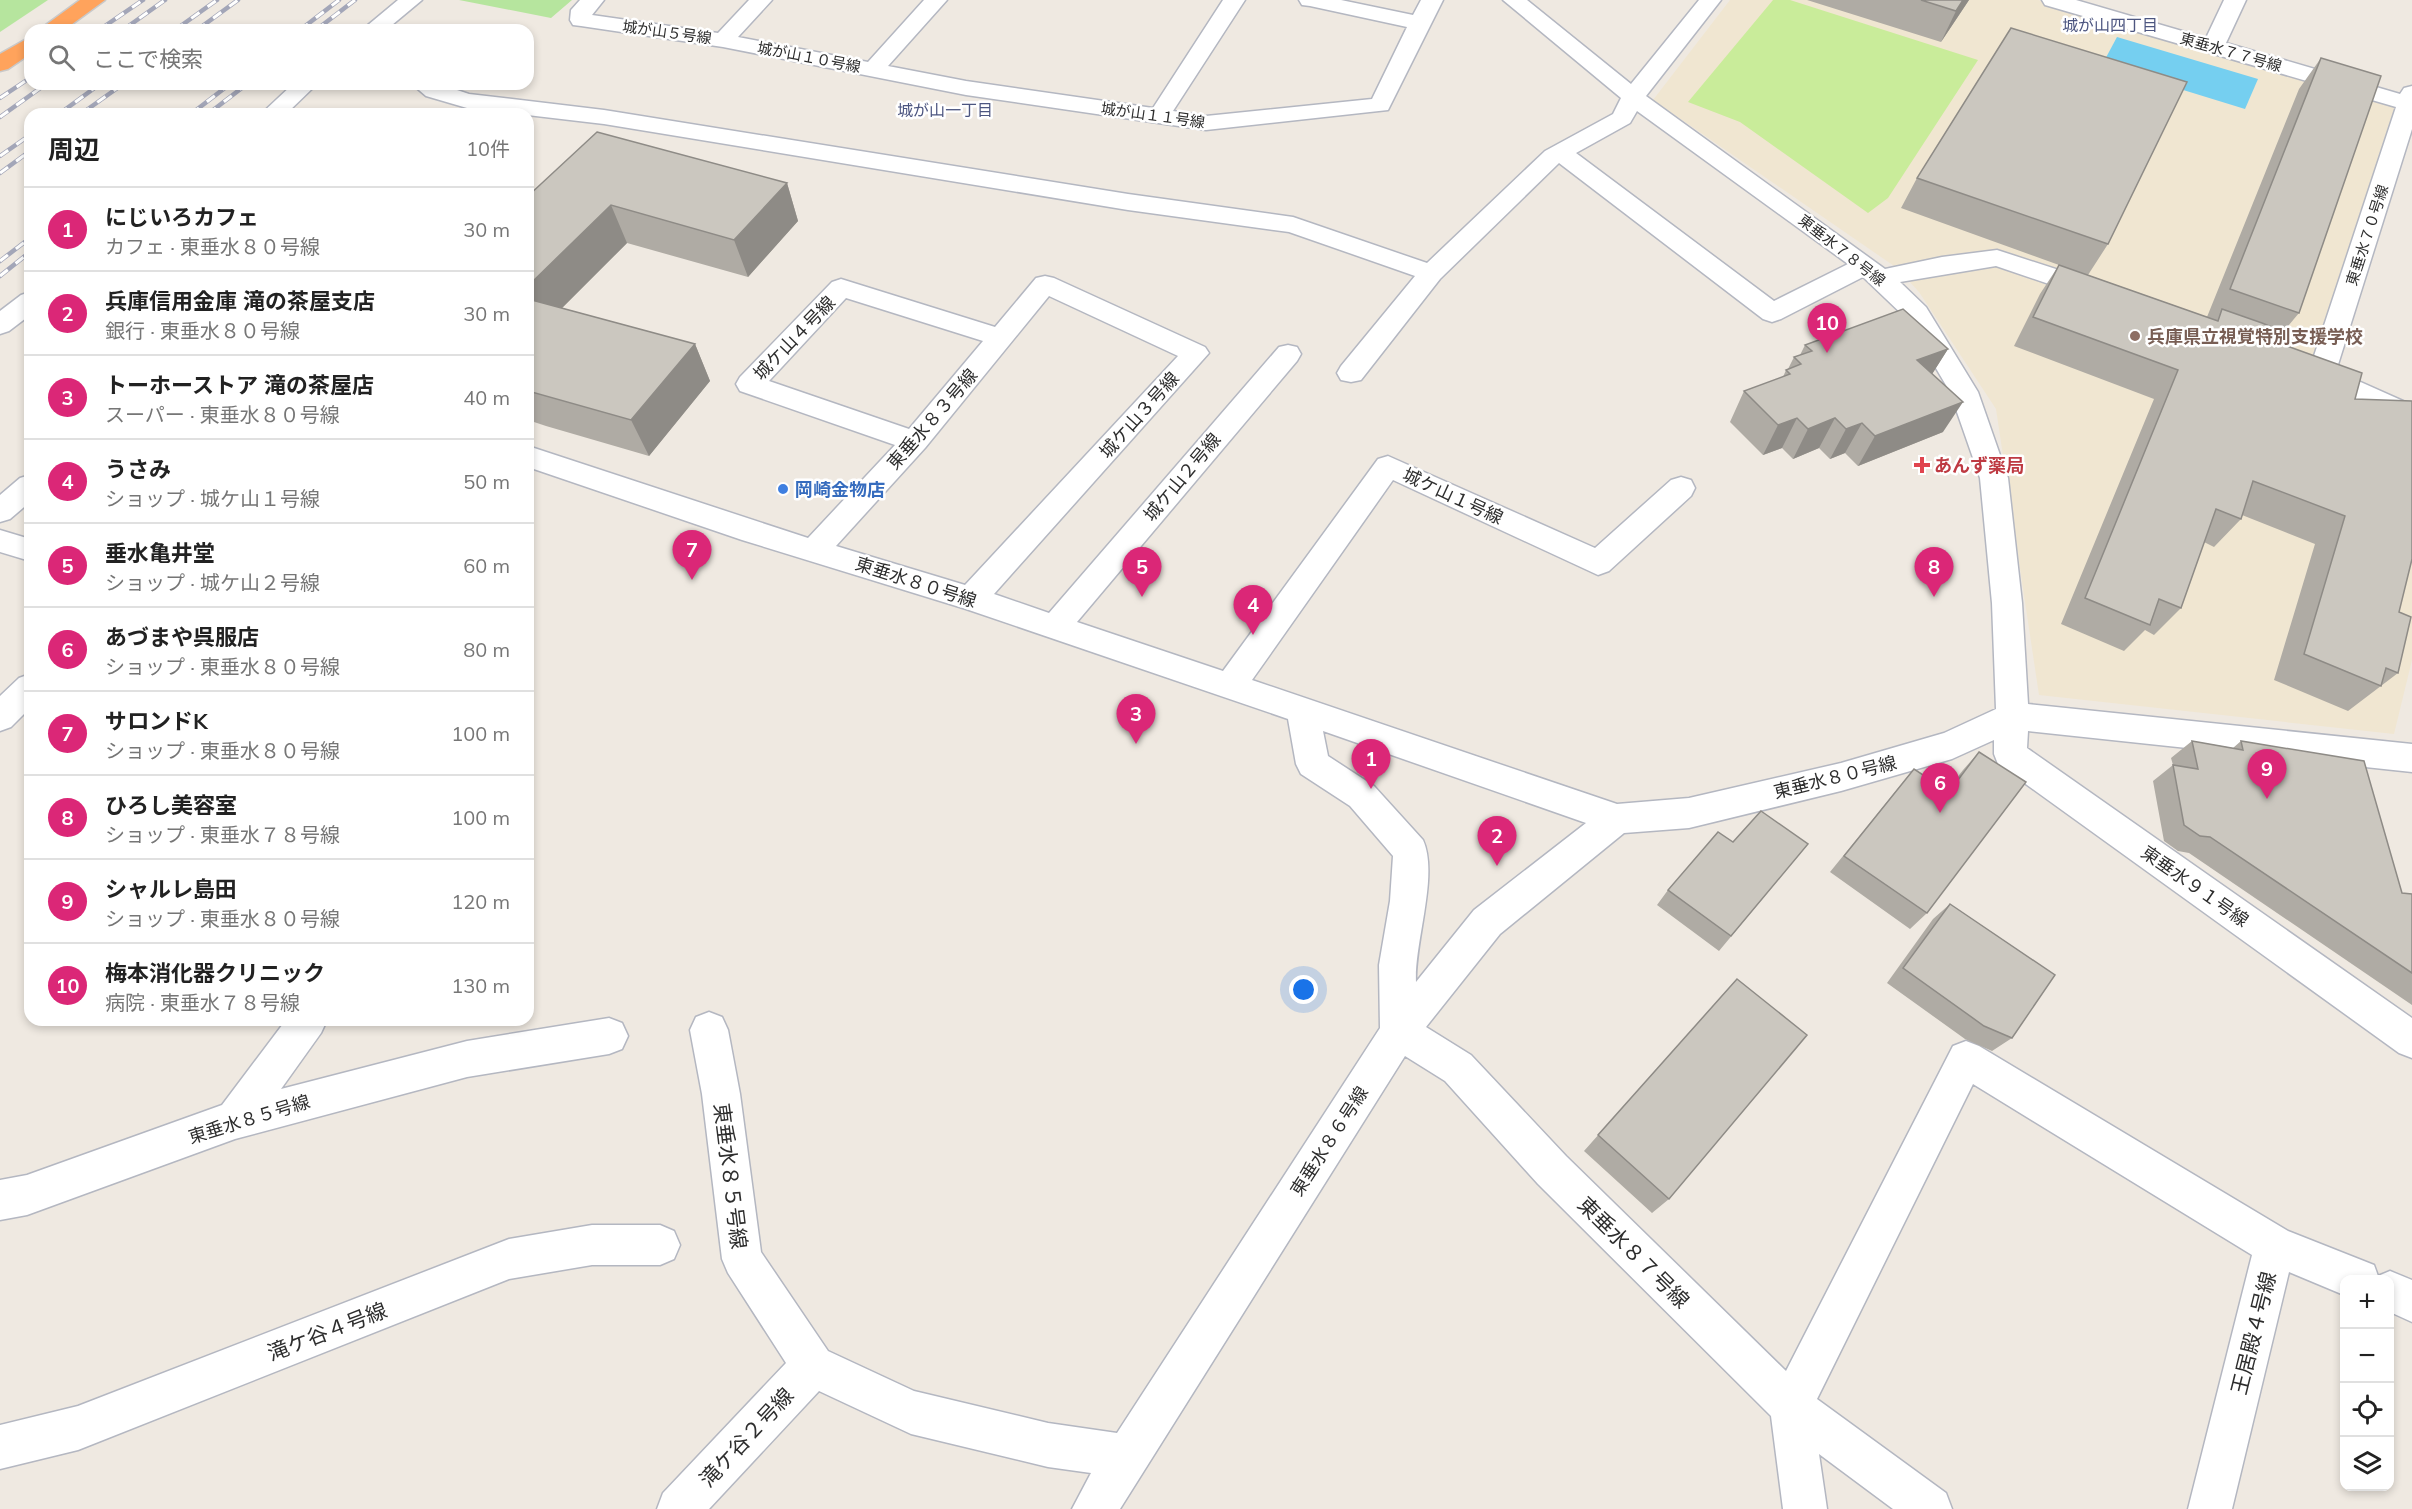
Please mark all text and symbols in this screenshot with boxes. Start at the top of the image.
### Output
district label: 城が山四丁目 [2062,15,2158,35]
street label: 城が山５号線 [621,16,713,48]
search box [24,24,534,90]
street label: 東垂水７７号線 [2178,28,2284,76]
street label: 城が山１０号線 [756,38,862,76]
icon: search [45,41,78,74]
text: ここで検索 [93,45,203,73]
street label: 城が山１１号線 [1100,98,1206,132]
district label: 城が山一丁目 [897,100,993,120]
text: 周辺 [48,133,100,166]
text: 10件 [466,136,510,161]
street label: 東垂水７０号線 [2342,182,2392,288]
text: にじいろカフェ [105,203,259,231]
street label: 東垂水７８号線 [1795,210,1889,290]
text: 1 [62,217,74,242]
text: 30 m [463,217,510,242]
text: カフェ · 東垂水８０号線 [105,234,320,259]
text: 兵庫信用金庫 滝の茶屋支店 [105,287,375,315]
street label: 城ケ山４号線 [748,291,840,385]
text: 2 [62,301,74,326]
text: 30 m [463,301,510,326]
pin: 10 [1808,304,1846,353]
text: 銀行 · 東垂水８０号線 [105,318,300,343]
place label: 兵庫県立視覚特別支援学校 [2147,325,2363,348]
marker: 兵庫県立視覚特別支援学校 [2128,329,2142,343]
street label: 東垂水８３号線 [882,364,982,474]
street label: 城ケ山３号線 [1094,367,1184,463]
text: トーホーストア 滝の茶屋店 [105,371,374,399]
text: 3 [62,385,74,410]
text: 40 m [463,385,510,410]
text: スーパー · 東垂水８０号線 [105,402,340,427]
street label: 城ケ山２号線 [1138,428,1226,526]
place label: あんず薬局 [1934,454,2024,477]
text: うさみ [105,455,171,483]
marker: あんず薬局 [1915,458,1929,472]
street label: 城ケ山１号線 [1399,463,1507,529]
text: 4 [62,469,74,494]
text: 50 m [463,469,510,494]
place label: 岡崎金物店 [795,478,885,501]
marker: 岡崎金物店 [776,482,790,496]
text: ショップ · 城ケ山１号線 [105,486,320,511]
pin: 7 [672,530,712,580]
text: 垂水亀井堂 [105,539,215,567]
pin: 5 [1122,548,1162,597]
pin: 8 [1914,548,1954,597]
street label: 東垂水８０号線 [853,552,979,612]
text: 5 [62,553,74,578]
text: 60 m [463,553,510,578]
text: ショップ · 城ケ山２号線 [105,570,320,595]
pin: 4 [1234,586,1272,635]
text: あづまや呉服店 [105,623,259,651]
text: 6 [62,637,74,662]
text: 80 m [463,637,510,662]
text: ショップ · 東垂水８０号線 [105,654,340,679]
pin: 3 [1116,694,1156,744]
text: サロンドK [105,707,208,735]
text: 7 [62,721,74,746]
text: 100 m [451,721,510,746]
text: ショップ · 東垂水８０号線 [105,738,340,763]
pin: 1 [1352,740,1390,789]
pin: 9 [2248,750,2286,799]
street label: 東垂水８０号線 [1771,751,1899,803]
pin: 6 [1920,764,1960,813]
text: ひろし美容室 [105,791,237,819]
text: 8 [62,805,74,830]
text: 100 m [451,805,510,830]
pin: 2 [1478,816,1516,866]
text: ショップ · 東垂水７８号線 [105,822,340,847]
street label: 東垂水９１号線 [2137,840,2253,932]
text: シャルレ島田 [105,875,237,903]
text: 9 [62,889,74,914]
text: 120 m [451,889,510,914]
text: ショップ · 東垂水８０号線 [105,906,340,931]
text: 梅本消化器クリニック [105,959,325,987]
text: 10 [56,973,80,998]
text: 130 m [451,973,510,998]
your location [1289,975,1318,1004]
text: 病院 · 東垂水７８号線 [105,990,300,1015]
street label: 東垂水８６号線 [1285,1082,1373,1200]
street label: 東垂水８５号線 [185,1090,313,1148]
street label: 東垂水８５号線 [709,1101,753,1251]
street label: 東垂水８７号線 [1573,1191,1695,1313]
street label: 王居殿４号線 [2225,1269,2281,1397]
map controls [2340,1275,2394,1491]
button: + [2340,1275,2394,1329]
street label: 滝ケ谷４号線 [264,1296,390,1366]
button: − [2340,1329,2394,1383]
street label: 滝ケ谷２号線 [694,1382,798,1492]
button: locate [2340,1383,2394,1437]
button: layers [2340,1437,2394,1491]

